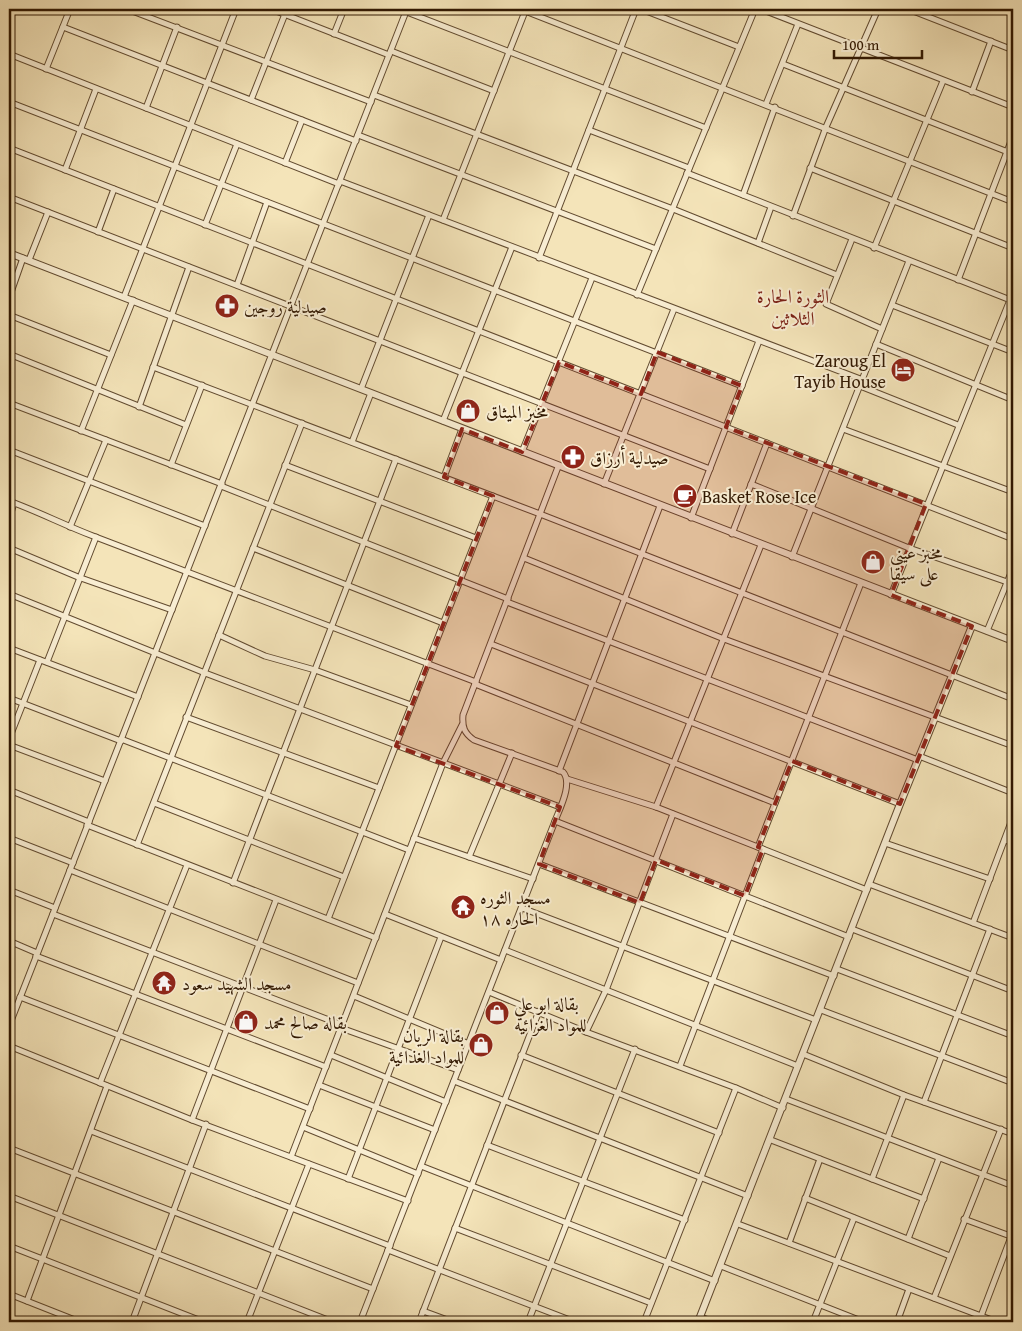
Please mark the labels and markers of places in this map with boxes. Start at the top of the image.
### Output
pharmacy icon: صيدلية روجين [214,293,240,319]
place label: صيدلية روجين [244,293,327,320]
place label: Zaroug El Tayib House [794,347,886,395]
hotel icon: Zaroug El Tayib House [890,357,916,383]
shop icon: مخبز الميثاق [455,398,481,424]
place label: مخبز الميثاق [486,398,548,425]
pharmacy icon: صيدلية أرزاق [560,444,586,470]
place label: صيدلية أرزاق [590,444,669,471]
cafe icon: Basket Rose Ice [672,483,698,509]
place label: Basket Rose Ice [702,483,816,510]
place label: مخبز عيني على سيقا [890,539,943,587]
shop icon: مخبز عيني على سيقا [860,549,886,575]
place label: مسجد الثوره الحاره ١٨ [480,884,551,932]
temple icon: مسجد الثوره الحاره ١٨ [450,894,476,920]
temple icon: مسجد الشهيد سعود [151,970,177,996]
place label: مسجد الشهيد سعود [182,970,291,997]
place label: بقالة ابو علي للمواد الغزائيه [514,990,587,1038]
shop icon: بقالة ابو علي للمواد الغزائيه [484,1000,510,1026]
shop icon: بقاله صالح محمد [233,1009,259,1035]
place label: بقاله صالح محمد [264,1009,347,1039]
place label: بقالة الريان للمواد الغذائية [389,1022,464,1070]
shop icon: بقالة الريان للمواد الغذائية [468,1032,494,1058]

